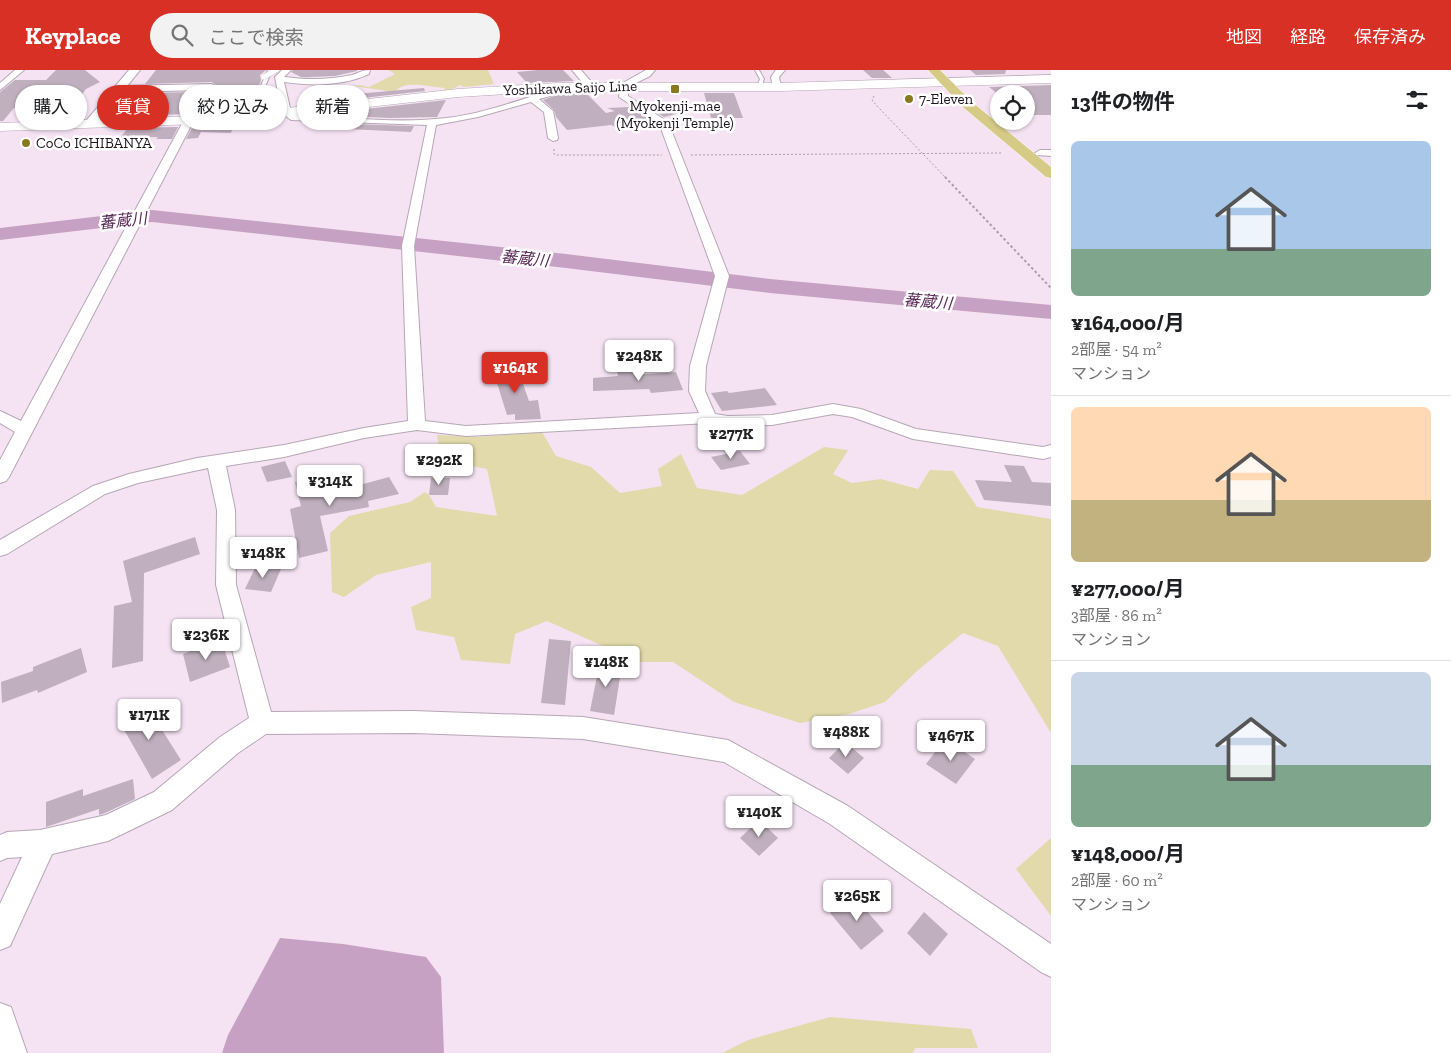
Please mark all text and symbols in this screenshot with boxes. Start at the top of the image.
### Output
search box [150,13,500,58]
text: Keyplace [25,21,120,50]
icon: search [168,21,196,49]
text: ここで検索 [208,26,304,49]
text: 地図 [1226,26,1262,48]
text: 経路 [1290,26,1326,48]
text: 保存済み [1354,26,1426,48]
street label: Yoshikawa Saijo Line [502,77,637,99]
marker: Myokenji-mae (Myokenji Temple) [669,83,681,95]
chip: 購入 [15,85,87,130]
chip: 賃貸 [97,85,169,130]
chip: 絞り込み [179,85,287,130]
chip: 新着 [297,85,369,130]
map controls [990,85,1035,130]
button: locate [990,85,1035,130]
icon: filters [1403,86,1431,114]
text: 13件の物件 [1071,89,1175,114]
place label: 7-Eleven [919,90,974,108]
marker: 7-Eleven [903,93,915,105]
place label: Myokenji-mae (Myokenji Temple) [616,97,734,132]
place label: CoCo ICHIBANYA [36,134,152,152]
marker: CoCo ICHIBANYA [20,137,32,149]
icon: home [1206,174,1296,264]
water label: 蕃蔵川 [98,208,150,232]
water label: 蕃蔵川 [500,247,552,271]
water label: 蕃蔵川 [903,290,955,313]
text: ¥164,000/月 [1071,310,1185,335]
pin: ¥248K [604,340,674,382]
text: 2部屋 · 54 m² [1071,340,1162,359]
text: ¥248K [616,346,662,365]
pin: ¥164K [480,352,550,394]
text: ¥164K [493,358,537,377]
text: マンション [1071,364,1151,383]
pin: ¥277K [696,418,766,460]
text: ¥277K [709,424,753,443]
icon: home [1206,439,1296,529]
pin: ¥292K [404,444,474,486]
text: ¥292K [416,450,462,469]
pin: ¥314K [295,464,365,507]
text: ¥314K [308,471,352,490]
pin: ¥148K [228,536,298,579]
text: ¥148K [241,543,285,562]
text: ¥277,000/月 [1071,576,1184,601]
text: 3部屋 · 86 m² [1071,606,1162,625]
pin: ¥236K [171,618,241,661]
text: ¥236K [183,625,229,644]
text: マンション [1071,630,1151,649]
pin: ¥148K [571,646,641,688]
text: ¥148K [584,652,628,671]
pin: ¥171K [114,698,184,741]
icon: home [1206,704,1296,794]
text: ¥171K [129,705,169,724]
pin: ¥488K [811,716,881,758]
pin: ¥467K [916,720,986,762]
text: ¥488K [823,722,869,741]
text: ¥467K [928,726,974,745]
pin: ¥140K [724,796,794,838]
text: ¥140K [736,802,782,821]
text: ¥148,000/月 [1071,841,1185,866]
text: 2部屋 · 60 m² [1071,871,1163,890]
pin: ¥265K [822,880,892,922]
text: ¥265K [834,886,880,905]
text: マンション [1071,895,1151,914]

